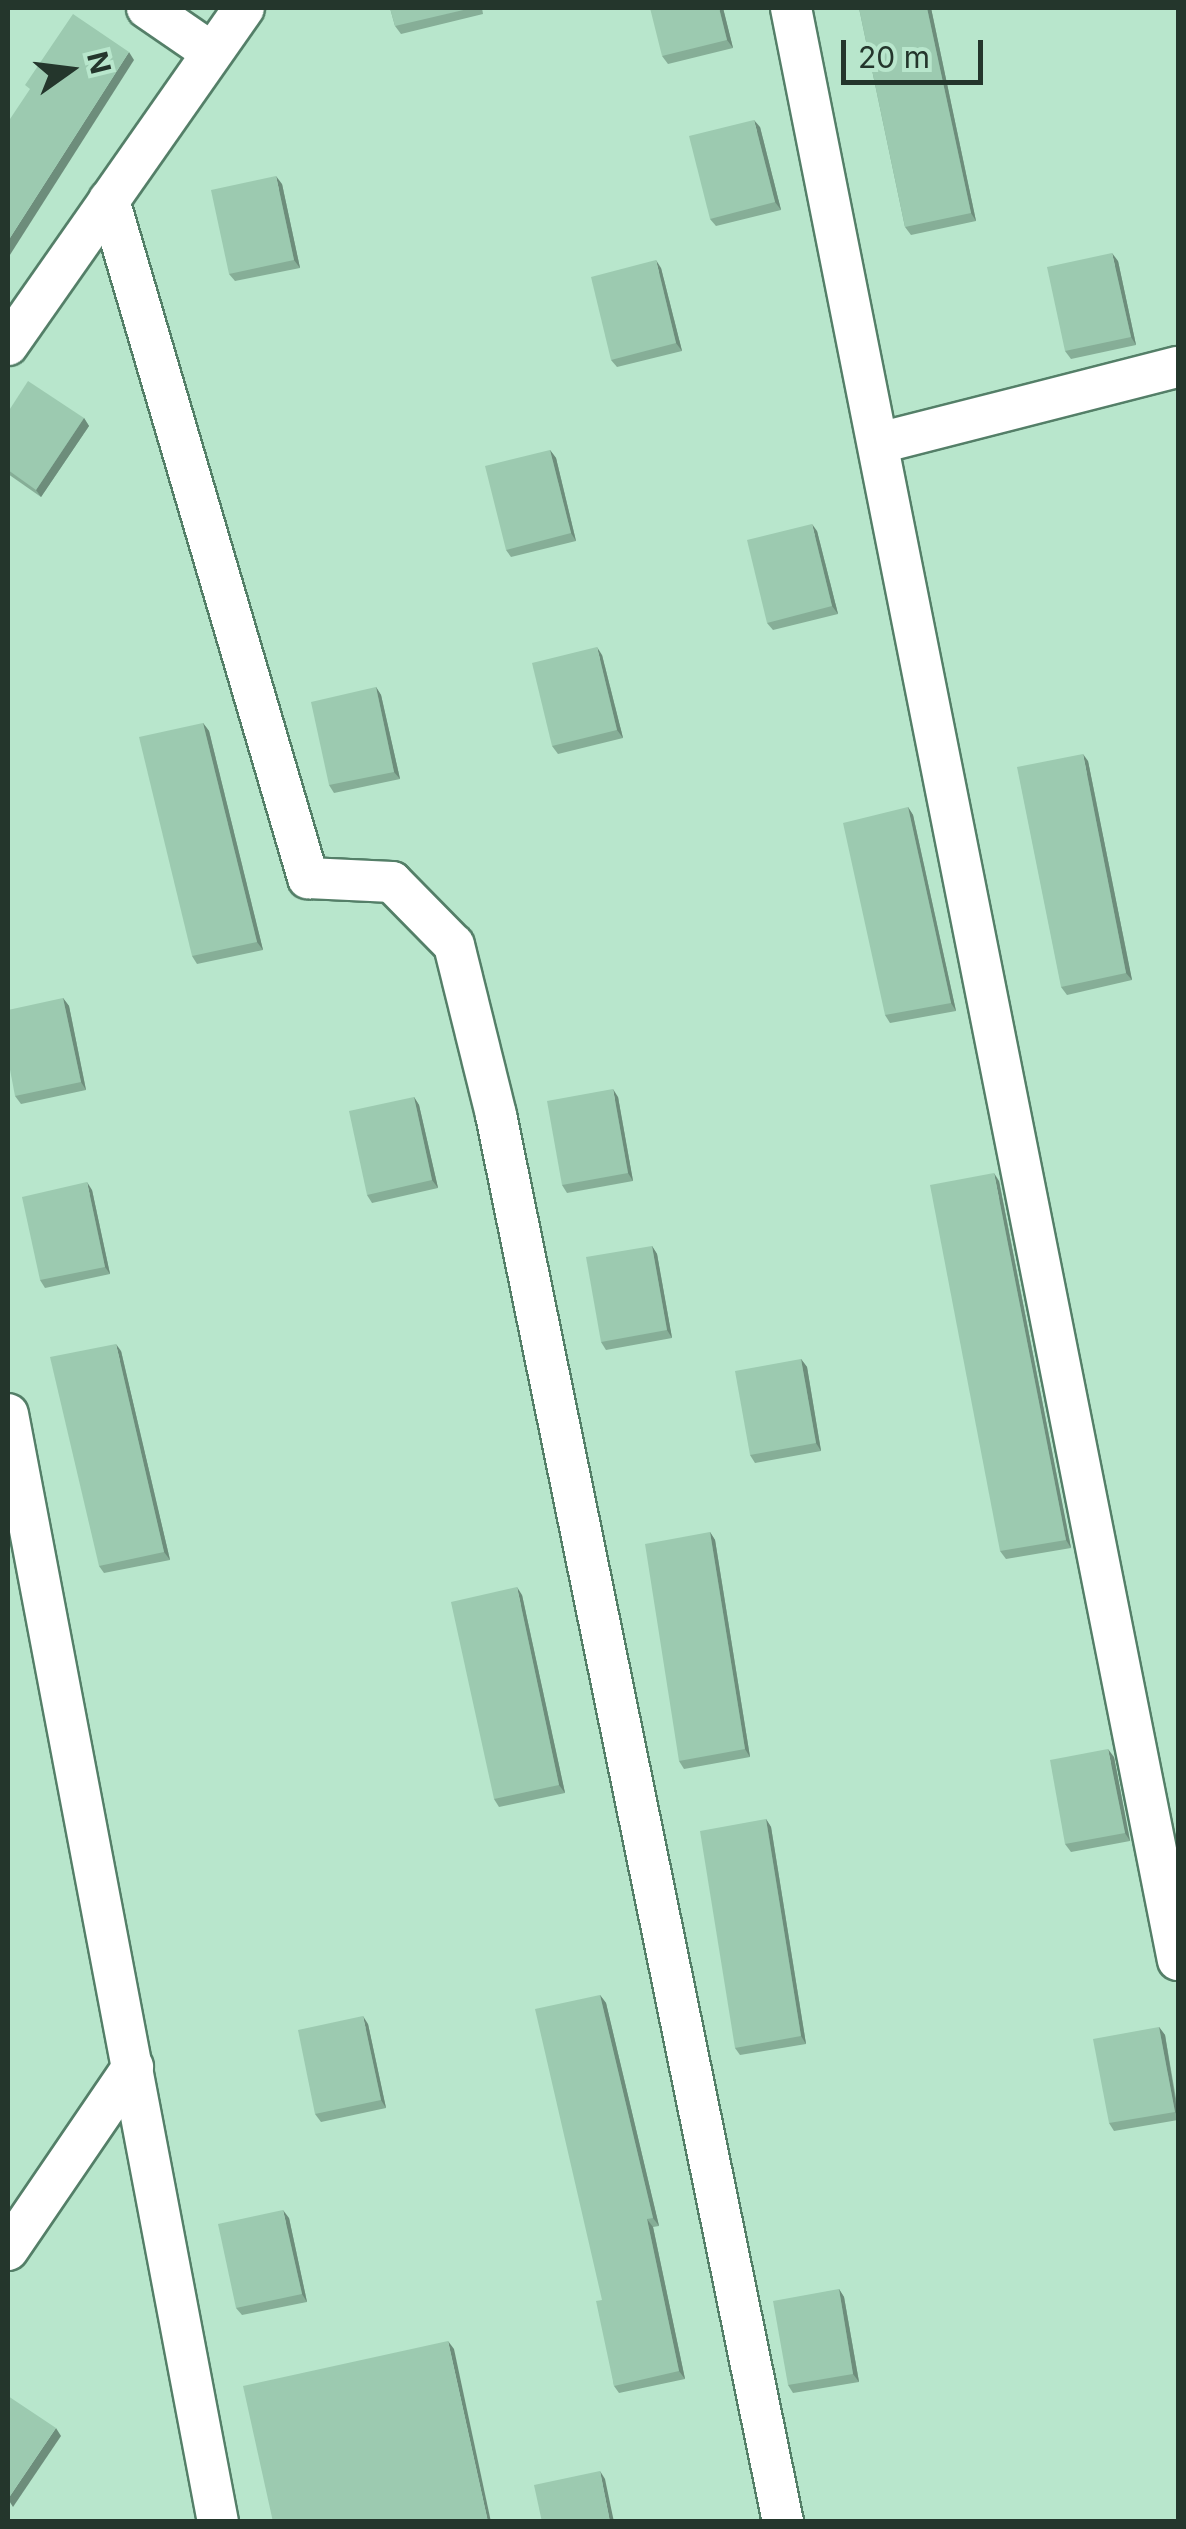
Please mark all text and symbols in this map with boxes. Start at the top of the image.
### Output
north arrow [20,20,120,120]
scale bar [846,20,988,82]
text: 20 m [858,39,930,75]
text: N [80,48,118,77]

